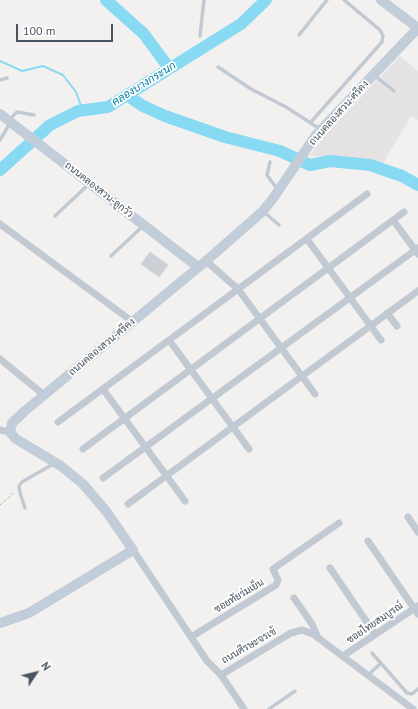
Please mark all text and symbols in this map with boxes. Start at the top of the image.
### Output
scale bar [18,16,115,42]
text: 100 m [23,23,56,38]
water label: คลองบางกระนก [110,59,178,109]
street label: ถนนคลองสวน-ศรีคง [307,78,371,148]
street label: ถนนคลองสวน-ลูกวัว [62,160,136,220]
street label: ถนนคลองสวน-ศรีคง [66,316,138,378]
street label: ซอยทัยร่มเย็น [212,576,266,616]
street label: ซอยไทยสมบูรณ์ [345,600,405,646]
street label: ถนนศีรษะจรเข้ [220,626,278,666]
north arrow [16,653,56,693]
text: N [38,659,54,673]

